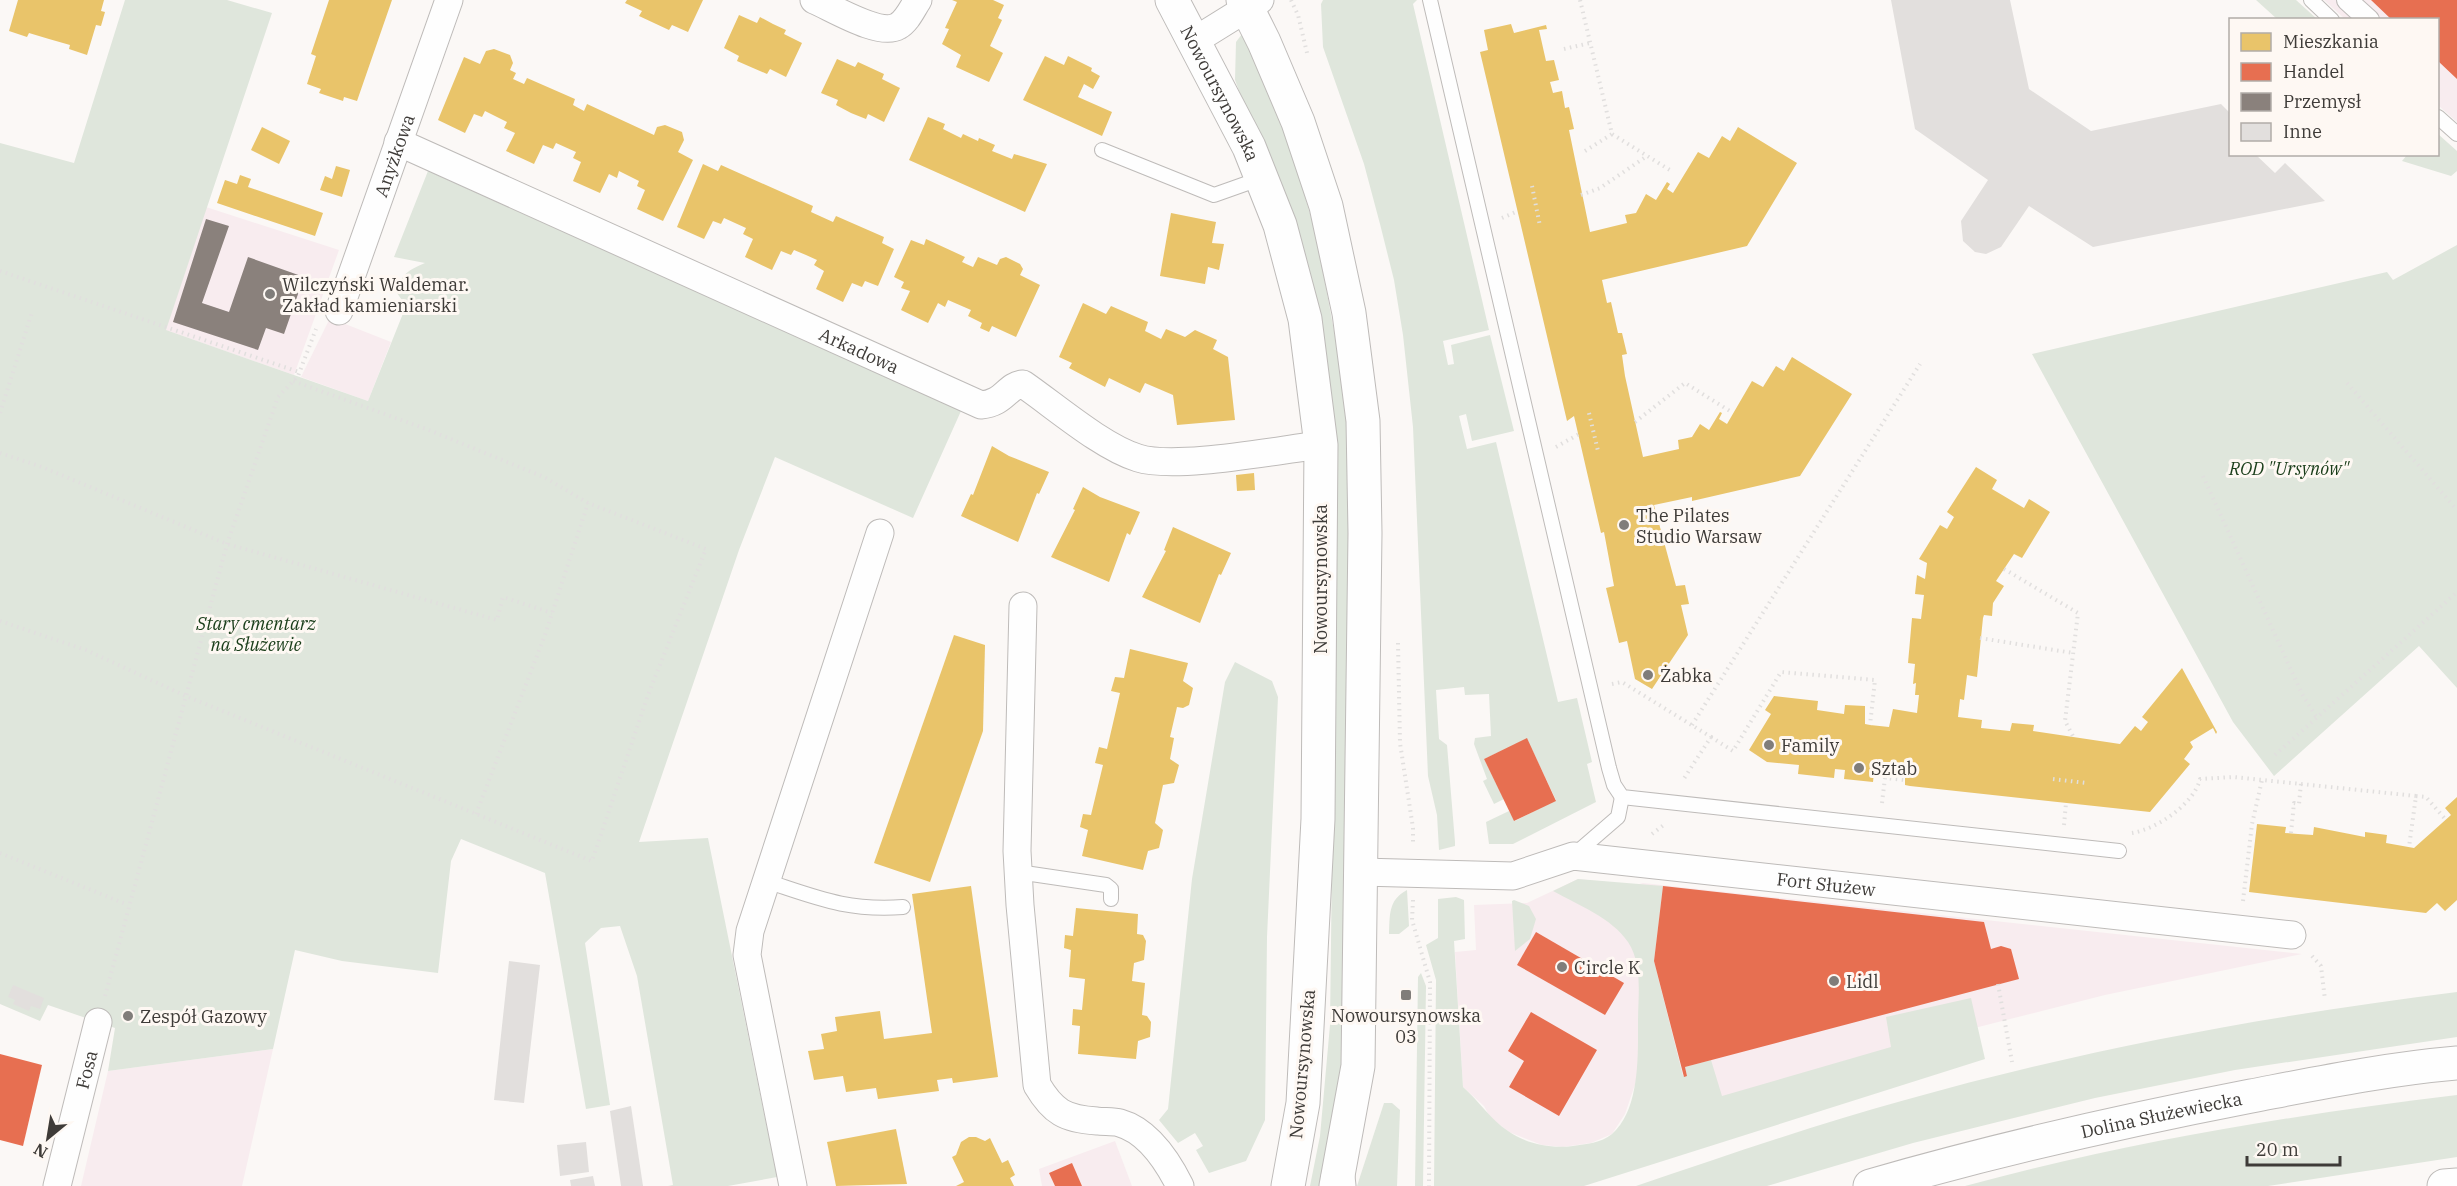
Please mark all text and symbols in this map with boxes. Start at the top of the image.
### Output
legend [2229,18,2439,156]
street label: Nowoursynowska [1176,21,1265,165]
text: Mieszkania [2283,30,2379,53]
text: Handel [2283,60,2345,83]
text: Przemysł [2283,90,2362,113]
street label: Anyżkowa [369,111,419,200]
text: Inne [2283,120,2322,143]
place label: Wilczyński Waldemar. Zakład kamieniarski [282,273,469,317]
marker: Wilczyński Waldemar. Zakład kamieniarski [263,287,277,301]
street label: Arkadowa [816,322,903,378]
park label: ROD "Ursynów" [2228,457,2350,480]
street label: Nowoursynowska [1309,504,1332,654]
place label: The Pilates Studio Warsaw [1636,504,1762,548]
marker: The Pilates Studio Warsaw [1617,518,1631,532]
park label: Stary cmentarz na Służewie [195,612,317,656]
place label: Żabka [1660,664,1712,687]
marker: Żabka [1641,668,1655,682]
place label: Family [1781,734,1840,757]
marker: Family [1762,738,1776,752]
place label: Sztab [1871,757,1917,780]
marker: Sztab [1852,761,1866,775]
street label: Fort Służew [1776,867,1877,901]
place label: Circle K [1574,956,1641,979]
marker: Circle K [1555,960,1569,974]
place label: Lidl [1846,970,1879,993]
marker: Lidl [1827,974,1841,988]
street label: Nowoursynowska [1284,988,1320,1140]
marker: Nowoursynowska 03 [1399,988,1413,1002]
place label: Nowoursynowska 03 [1331,1004,1481,1048]
place label: Zespół Gazowy [140,1005,267,1028]
marker: Zespół Gazowy [121,1009,135,1023]
street label: Fosa [70,1048,102,1091]
street label: Dolina Służewiecka [2078,1086,2244,1143]
north arrow [18,1108,78,1168]
scale bar [2247,1129,2340,1167]
text: 20 m [2256,1138,2299,1161]
text: N [30,1139,51,1163]

